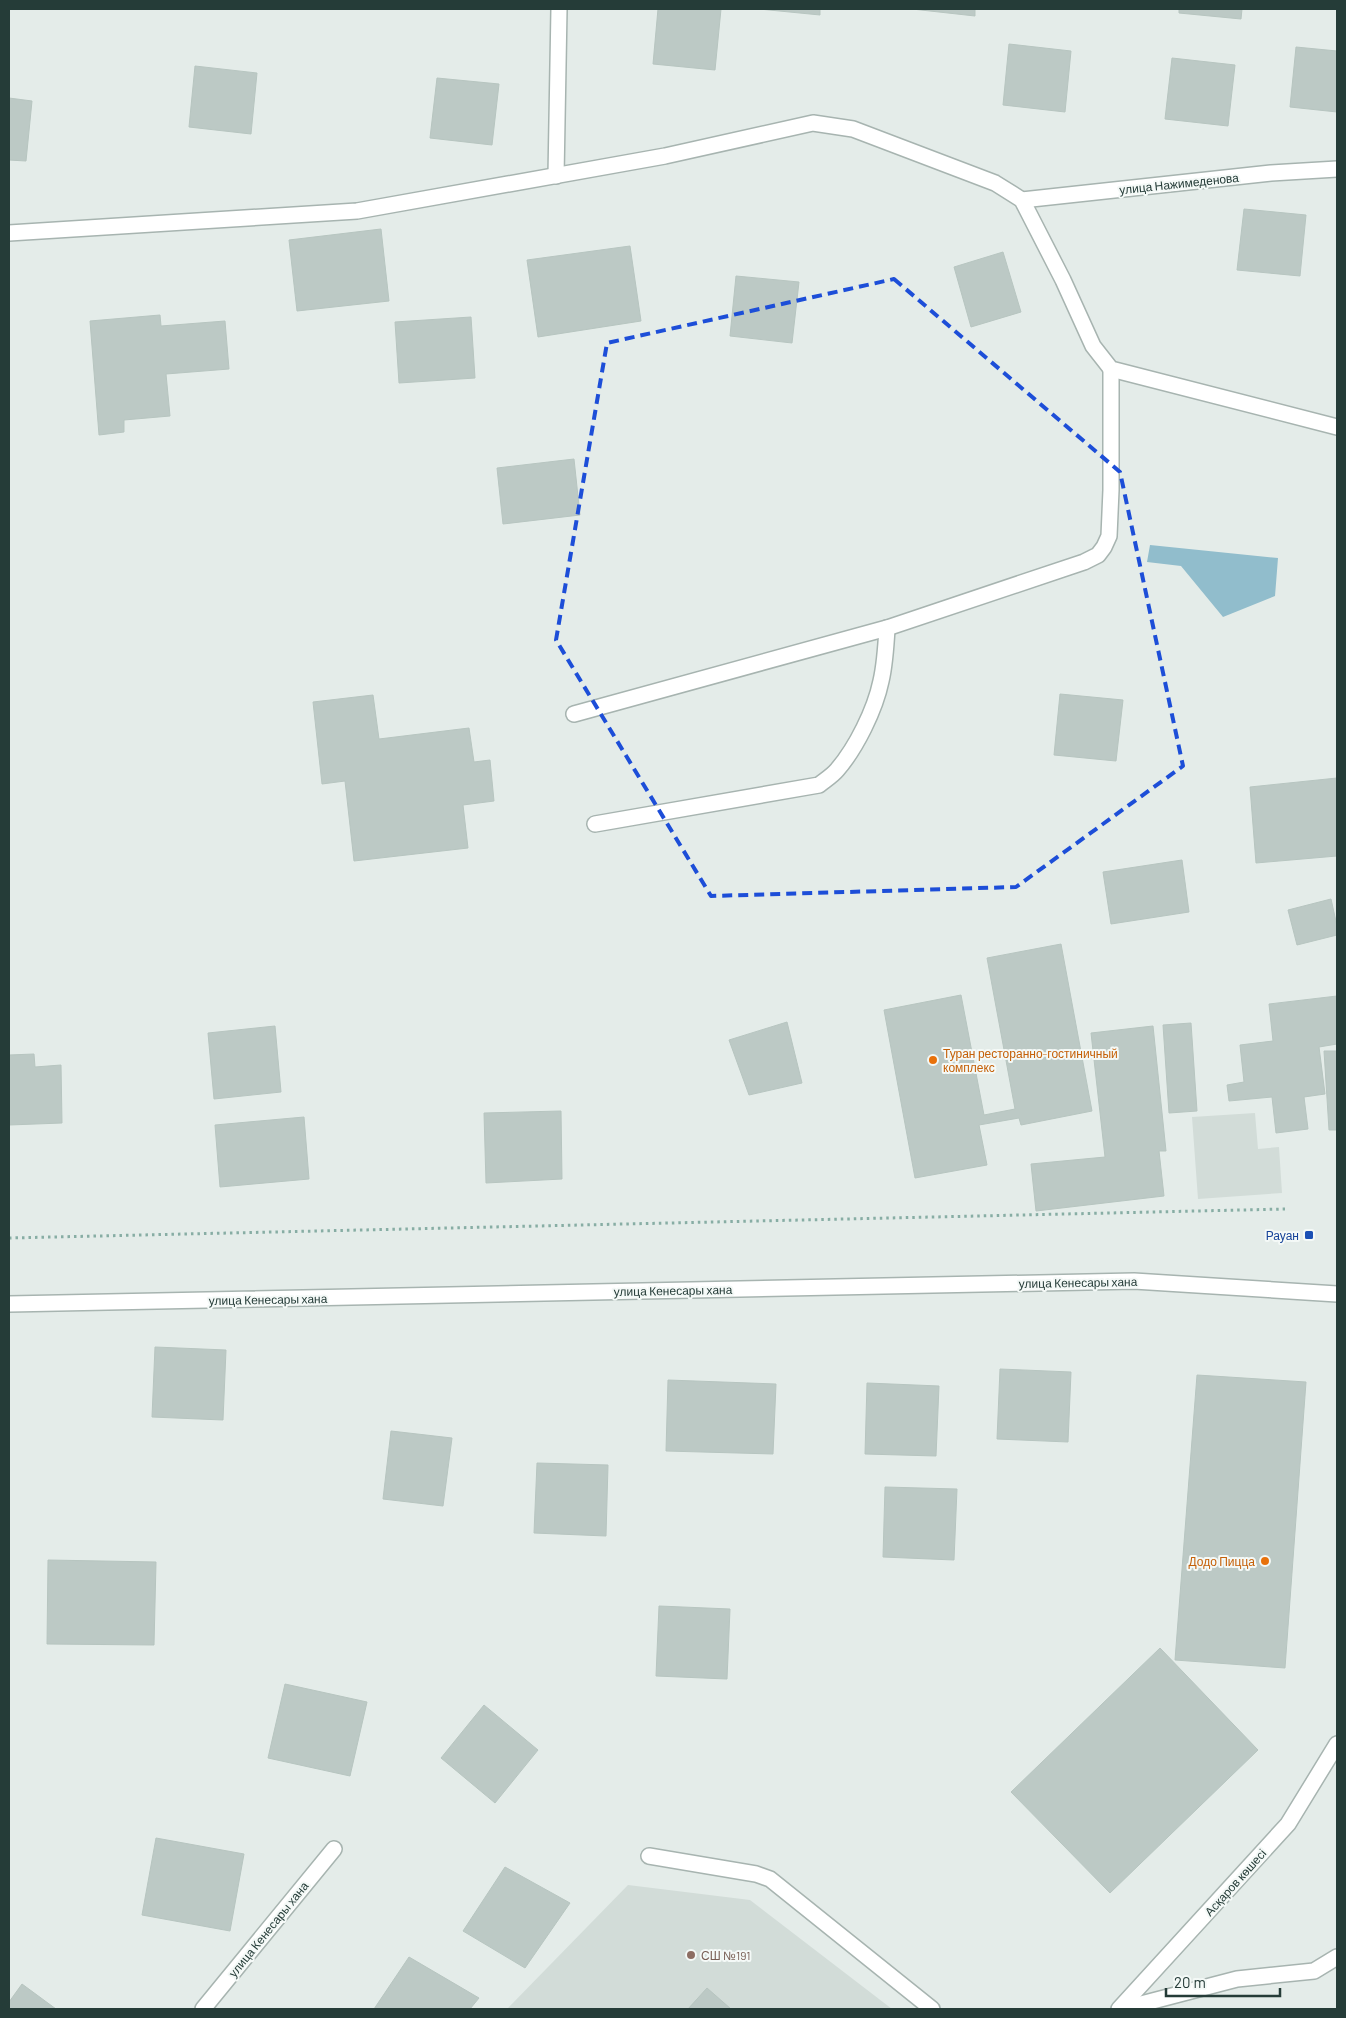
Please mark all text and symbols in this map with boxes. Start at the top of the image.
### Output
street label: улица Нажимеденова [1119,170,1240,197]
place label: Туран ресторанно-гостиничный комплекс [943,1046,1118,1074]
marker: Туран ресторанно-гостиничный комплекс [927,1054,939,1066]
place label: Рауан [1266,1228,1299,1243]
marker: Рауан [1303,1229,1315,1241]
street label: улица Кенесары хана [1019,1274,1138,1291]
street label: улица Кенесары хана [614,1282,733,1299]
street label: улица Кенесары хана [209,1291,328,1308]
place label: Додо Пицца [1189,1554,1255,1569]
marker: Додо Пицца [1259,1555,1271,1567]
street label: Асқаров көшесі [1201,1846,1269,1919]
street label: улица Кенесары хана [225,1878,312,1980]
place label: СШ №191 [701,1948,750,1962]
marker: СШ №191 [685,1949,697,1961]
scale bar [1166,1966,1280,1998]
text: 20 m [1174,1973,1206,1991]

